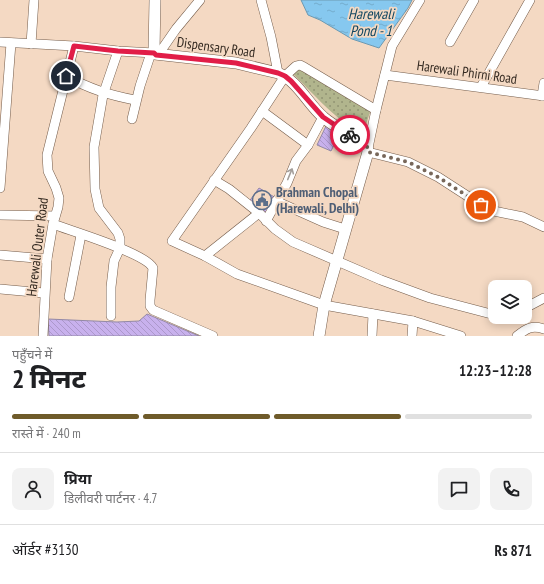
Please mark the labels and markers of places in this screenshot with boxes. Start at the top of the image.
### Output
pin [49,59,83,93]
place label: Brahman Chopal (Harewali, Delhi) [276,183,359,217]
pin [464,188,498,222]
public building icon: Brahman Chopal (Harewali, Delhi) [251,189,273,211]

